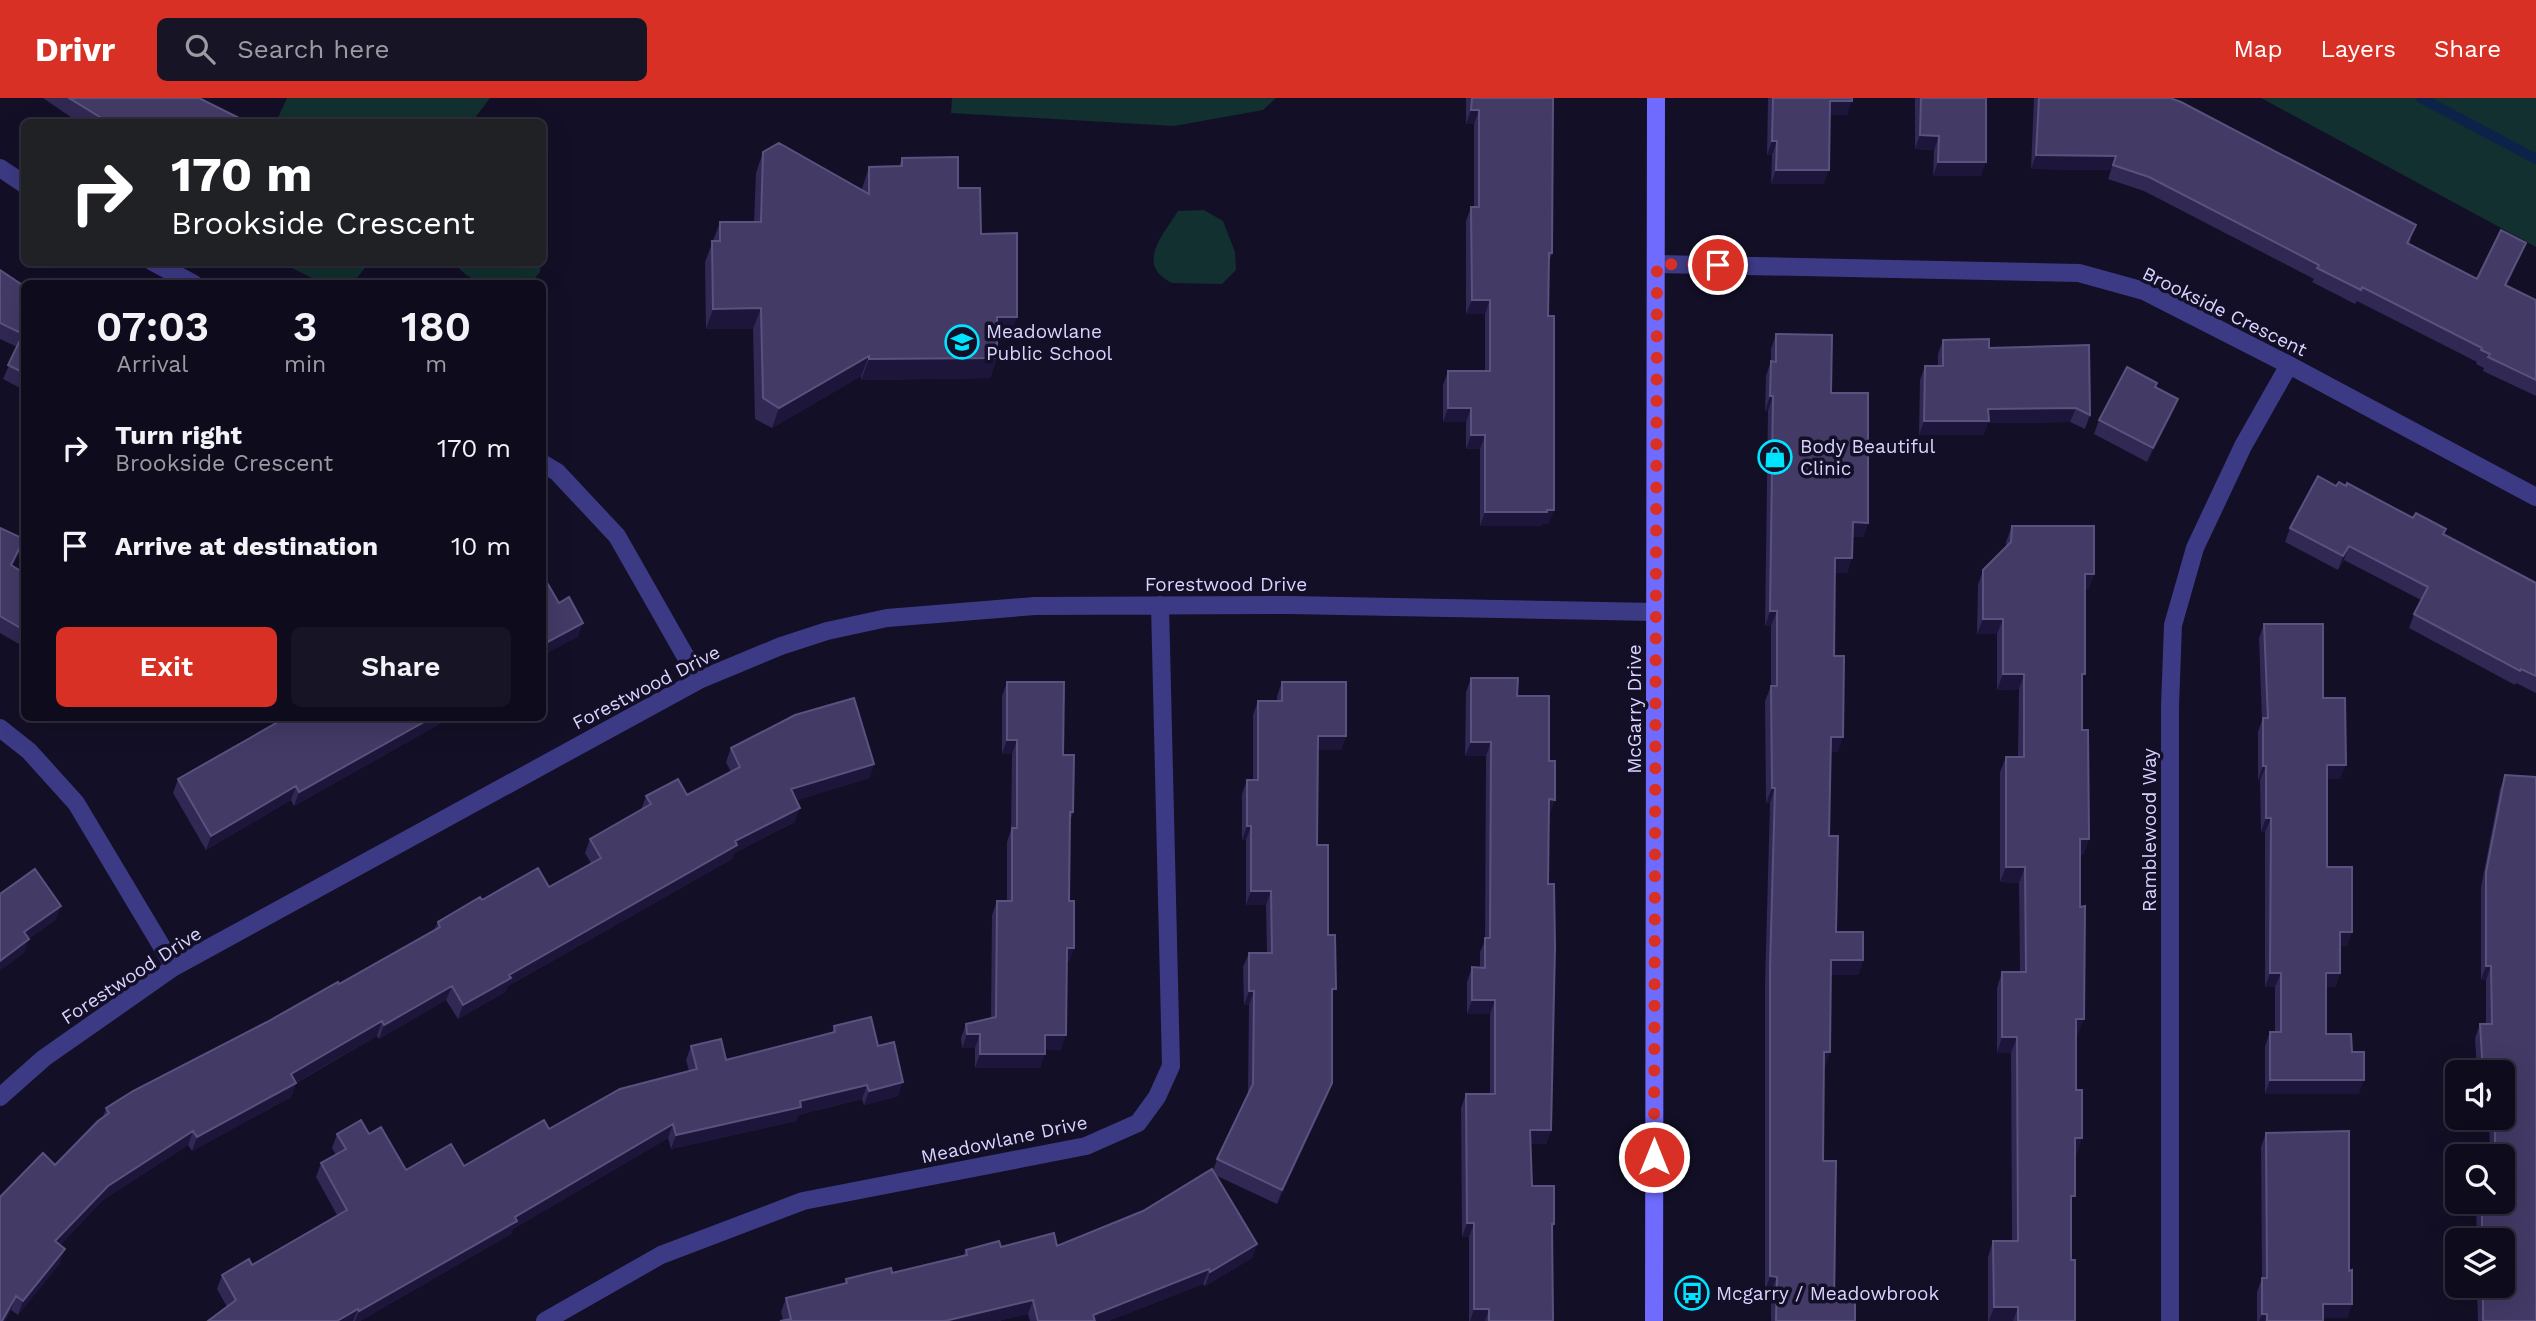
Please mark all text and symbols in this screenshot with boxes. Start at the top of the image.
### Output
search box [157,18,647,81]
text: Drivr [35,30,115,69]
icon: search [181,30,219,68]
text: Search here [237,34,390,64]
text: Map [2234,35,2282,63]
text: Layers [2320,35,2396,63]
text: Share [2434,35,2501,63]
text: 170 m [171,145,312,203]
icon: right [56,147,147,238]
text: Brookside Crescent [171,204,475,242]
pin [1688,235,1748,295]
icon: arrive [1699,246,1737,284]
street label: Brookside Crescent [2139,262,2311,361]
text: 07:03 [96,302,209,351]
text: 3 [293,302,317,351]
text: 180 [401,302,471,351]
place label: Meadowlane Public School [986,320,1113,365]
school or university icon: Meadowlane Public School [943,323,981,361]
text: Arrival [117,351,188,378]
text: min [284,351,326,378]
text: m [425,351,447,378]
text: Turn right [115,420,242,450]
icon: right [56,429,94,467]
text: 170 m [437,433,511,463]
place label: Body Beautiful Clinic [1800,435,1936,480]
shop icon: Body Beautiful Clinic [1756,438,1794,476]
text: Brookside Crescent [115,450,333,477]
icon: arrive [56,527,94,565]
text: Arrive at destination [115,531,378,561]
text: 10 m [451,531,511,561]
street label: Forestwood Drive [1145,573,1307,596]
button: Exit [56,627,277,707]
button: Share [291,627,511,707]
street label: Forestwood Drive [569,640,724,735]
street label: McGarry Drive [1623,644,1646,774]
street label: Ramblewood Way [2138,748,2161,912]
street label: Forestwood Drive [57,922,206,1029]
map controls [2445,1060,2515,1298]
button: sound [2445,1060,2515,1130]
street label: Meadowlane Drive [919,1111,1089,1168]
position arrow [1617,1120,1691,1194]
button: search [2445,1144,2515,1214]
button: layers [2445,1228,2515,1298]
bus stop icon: Mcgarry / Meadowbrook [1673,1274,1711,1312]
place label: Mcgarry / Meadowbrook [1716,1282,1940,1305]

